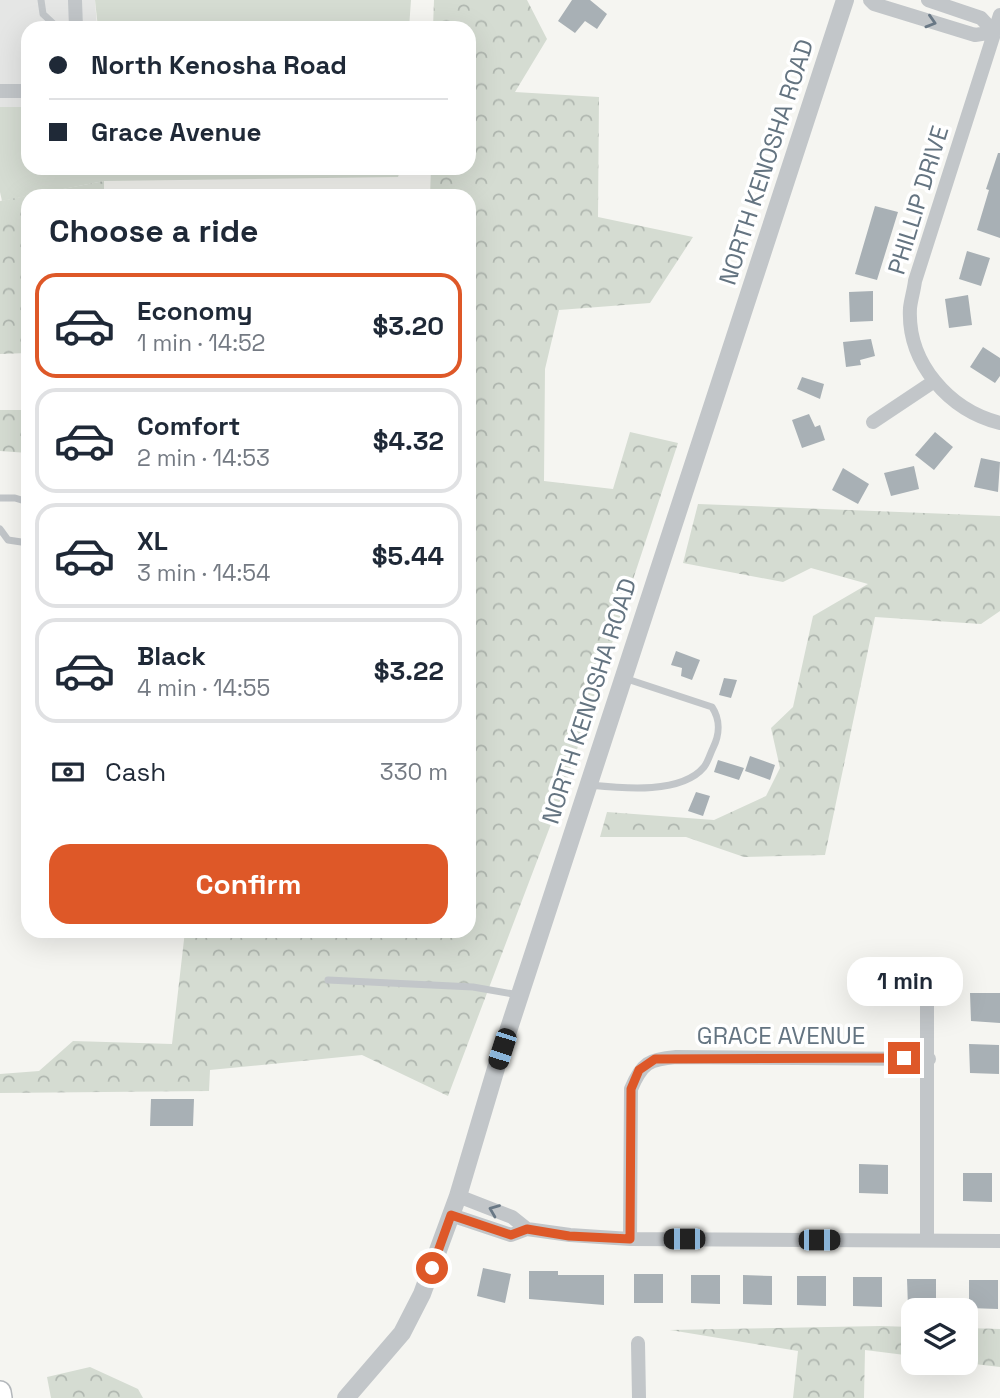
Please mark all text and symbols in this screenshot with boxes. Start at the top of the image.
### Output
one-way arrow [925,13,937,28]
street label: NORTH KENOSHA ROAD [712,35,820,289]
text: North Kenosha Road [91,48,347,82]
text: Grace Avenue [91,115,261,149]
street label: PHILLIP DRIVE [881,122,955,278]
text: Choose a ride [49,211,259,251]
icon: car [53,294,116,357]
text: Economy [137,294,253,328]
text: $3.20 [372,309,444,343]
text: 1 min · 14:52 [137,328,265,358]
icon: car [53,409,116,472]
text: Comfort [137,409,240,443]
text: $4.32 [373,424,444,458]
text: 2 min · 14:53 [137,443,270,473]
icon: car [53,524,116,587]
text: XL [137,524,168,558]
text: $5.44 [372,539,444,573]
text: 3 min · 14:54 [137,558,270,588]
street label: NORTH KENOSHA ROAD [535,574,643,828]
icon: car [53,639,116,702]
text: Black [137,639,206,673]
text: $3.22 [374,654,444,688]
text: 4 min · 14:55 [137,673,270,703]
icon: cash [49,753,87,791]
text: Cash [105,755,166,789]
text: 330 m [380,757,448,787]
button: Confirm [49,844,448,924]
callout: 1 min [846,956,962,1006]
text: 1 min [877,966,933,996]
street label: GRACE AVENUE [697,1020,865,1051]
car [486,1026,519,1072]
route end [888,1042,920,1074]
one-way arrow [488,1205,500,1219]
car [664,1229,706,1250]
car [799,1230,841,1251]
route start [416,1252,448,1284]
map controls [901,1298,978,1375]
button: layers [901,1298,978,1375]

